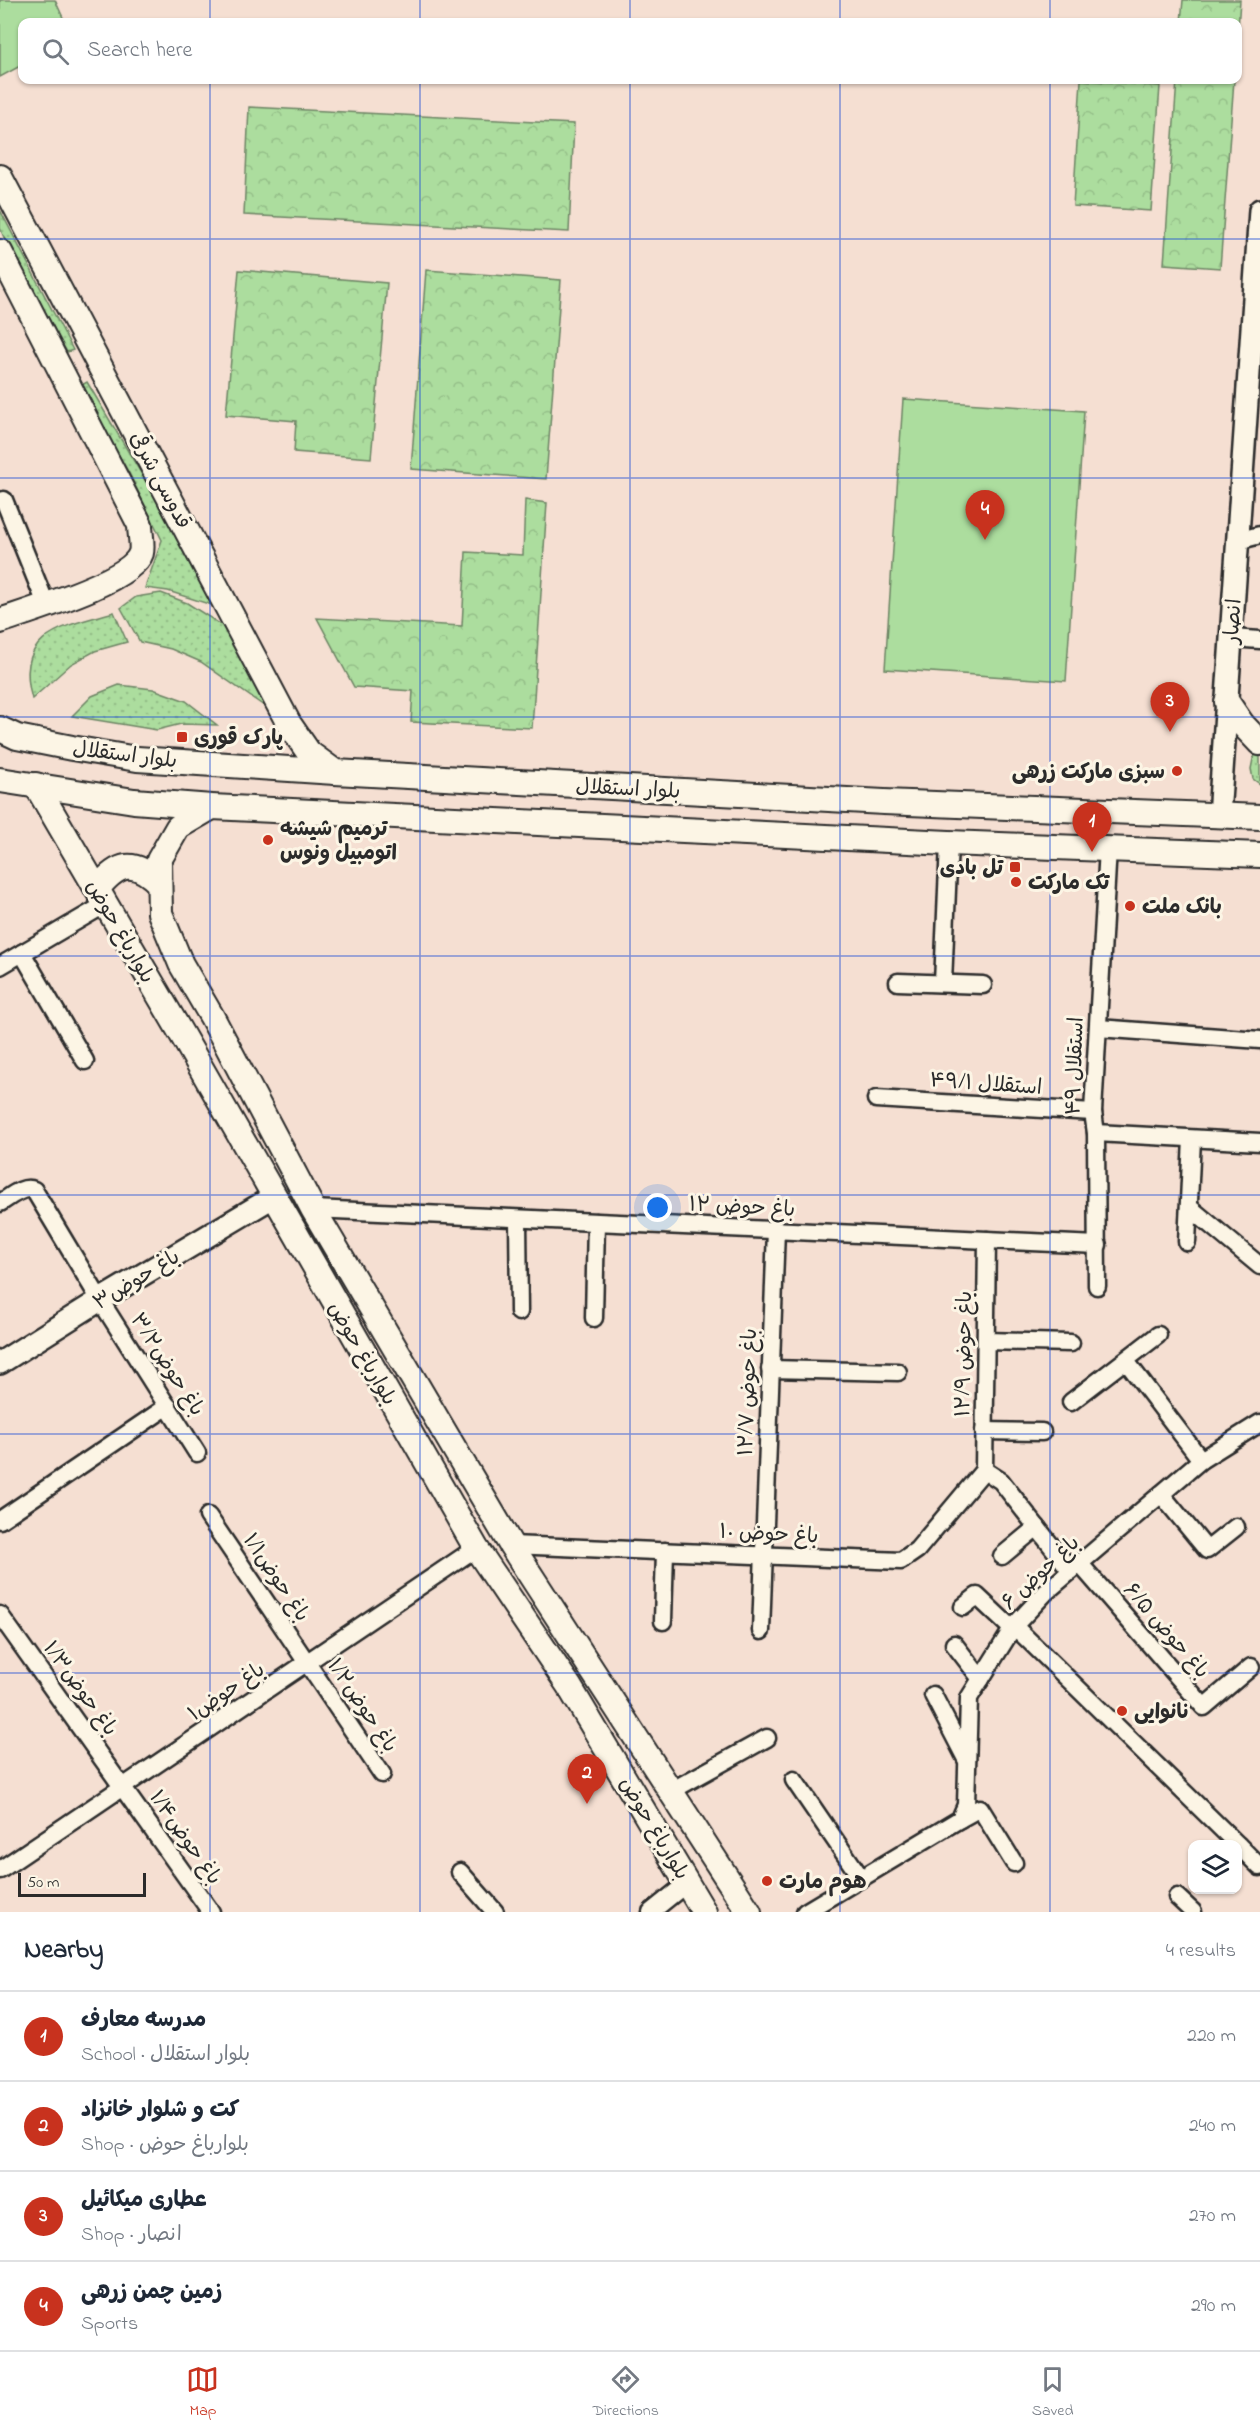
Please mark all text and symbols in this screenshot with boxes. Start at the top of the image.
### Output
search box [18,18,1242,84]
icon: search [39,35,72,68]
text: Search here [87,35,192,67]
street label: قدوسی شرقی [121,427,197,535]
pin: 4 [966,490,1004,540]
street label: انصار [1217,598,1251,647]
pin: 3 [1150,682,1190,732]
place label: پارک قوری [194,724,283,754]
marker: پارک قوری [175,730,189,744]
street label: بلوار استقلال [71,735,179,777]
place label: سبزی مارکت زرهی [1012,758,1165,788]
marker: سبزی مارکت زرهی [1170,764,1184,778]
street label: بلوار استقلال [575,772,681,808]
pin: 1 [1072,802,1112,852]
place label: ترمیم شیشه اتومبیل ونوس [280,815,397,869]
marker: ترمیم شیشه اتومبیل ونوس [261,833,275,847]
place label: تل بادی [940,854,1004,884]
marker: تل بادی [1008,860,1022,874]
place label: تک مارکت [1028,869,1110,899]
street label: بلوارباغ حوض [77,874,161,990]
marker: تک مارکت [1009,875,1023,889]
place label: بانک ملت [1142,893,1222,923]
marker: بانک ملت [1123,899,1137,913]
street label: ۴۹ استقلال [1059,1016,1093,1116]
street label: ۴۹/۱ استقلال [929,1066,1043,1104]
street label: ۱۲ باغ حوض [688,1190,796,1226]
your location [643,1193,672,1222]
street label: باغ حوض۳ [88,1243,186,1318]
street label: ۱۲/۹ باغ حوض [949,1291,981,1417]
street label: بلوارباغ حوض [319,1296,403,1412]
street label: باغ حوض۳/۲ [122,1308,211,1423]
street label: ۱۲/۷ باغ حوض [732,1328,766,1457]
street label: ۱۰ باغ حوض [719,1517,819,1553]
street label: باغ حوض۱/۱ [235,1528,316,1629]
street label: ۶ باغ حوض [995,1529,1087,1618]
street label: ۶/۵ باغ حوض [1115,1577,1216,1686]
street label: باغ حوض۱/۳ [35,1635,124,1743]
street label: باغ حوض۱/۲ [319,1653,404,1759]
street label: باغ حوض۱ [183,1656,272,1729]
place label: نانوایی [1134,1698,1190,1728]
marker: نانوایی [1115,1704,1129,1718]
pin: 2 [568,1754,606,1804]
street label: بلوارباغ حوض [611,1772,696,1886]
street label: باغ حوض۱/۴ [141,1785,228,1892]
map controls [1188,1840,1242,1894]
button: layers [1188,1840,1242,1894]
place label: هوم مارت [779,1868,867,1898]
scale bar [18,1870,146,1898]
text: 50 m [27,1871,59,1895]
marker: هوم مارت [760,1874,774,1888]
text: Nearby [24,1932,103,1970]
text: 4 results [1166,1937,1236,1966]
text: مدرسه معارف [81,2005,206,2037]
text: 1 [40,2022,47,2051]
text: 220 m [1187,2022,1236,2051]
text: School · بلوار استقلال [81,2041,250,2070]
text: کت و شلوار خانزاد [81,2095,240,2127]
text: 2 [39,2112,48,2141]
text: 240 m [1189,2112,1236,2141]
text: Shop · بلوارباغ حوض [81,2131,249,2160]
text: عطاری میکائیل [81,2185,207,2217]
text: 3 [39,2202,48,2231]
text: 270 m [1189,2202,1236,2231]
text: Shop · انصار [81,2221,182,2250]
text: زمین چمن زرهی [81,2277,222,2309]
text: 4 [39,2292,48,2321]
text: 290 m [1191,2292,1236,2321]
text: Sports [81,2310,138,2339]
tab: Map [186,2363,219,2423]
tab: Directions [592,2363,659,2423]
tab: Saved [1032,2363,1074,2423]

